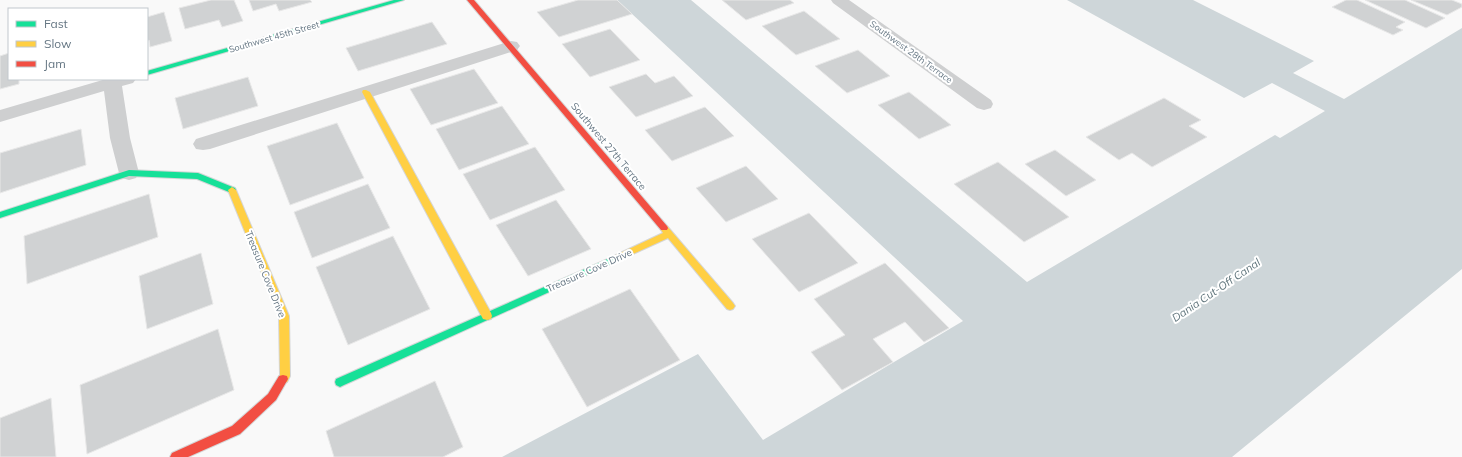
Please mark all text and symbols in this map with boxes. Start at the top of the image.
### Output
legend [8,8,148,80]
text: Fast [44,16,68,31]
street label: Southwest 45th Street [227,18,320,55]
street label: Southwest 28th Terrace [868,18,955,85]
text: Slow [44,36,72,51]
text: Jam [44,56,66,71]
street label: Southwest 27th Terrace [568,100,649,193]
street label: Treasure Cove Drive [242,229,289,319]
street label: Treasure Cove Drive [544,246,634,295]
water label: Dania Cut-Off Canal [1169,255,1263,325]

